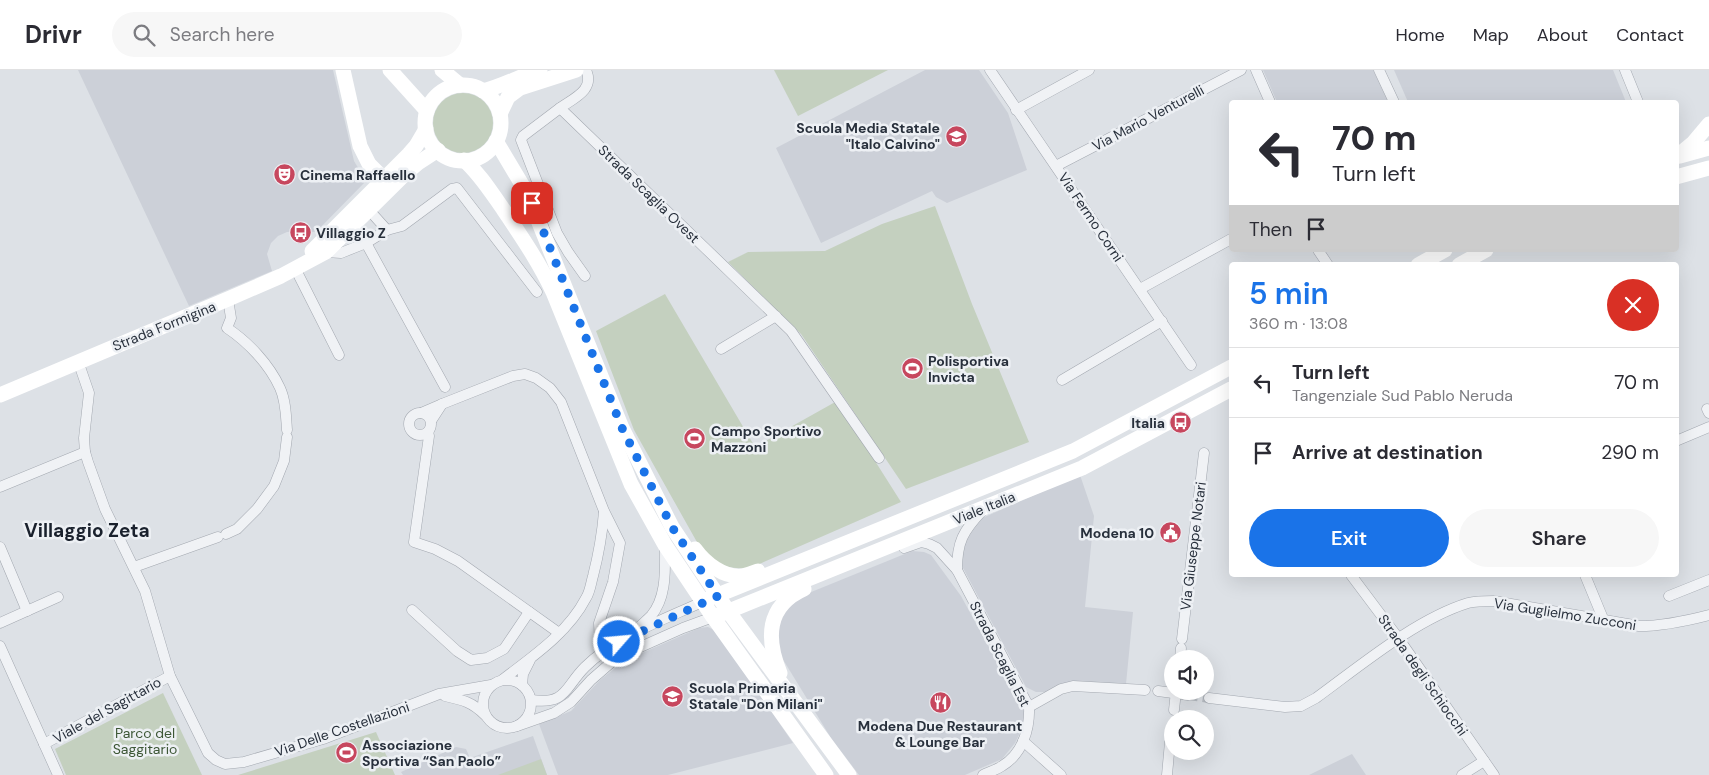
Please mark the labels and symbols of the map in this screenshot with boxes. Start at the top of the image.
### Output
street label: Via Mario Venturelli [1089,81,1207,155]
place label: Scuola Media Statale "Italo Calvino" [796,119,940,153]
school or university icon: Scuola Media Statale "Italo Calvino" [944,124,968,148]
street label: Strada Scaglia Ovest [595,141,703,247]
theatre icon: Cinema Raffaello [272,163,296,187]
place label: Cinema Raffaello [300,166,415,184]
street label: Via Fermo Corni [1055,169,1127,265]
pin [511,182,553,224]
bus stop icon: Villaggio Z [288,221,312,245]
place label: Villaggio Z [316,224,386,242]
street label: Strada Formigina [110,297,218,355]
place label: Polisportiva Invicta [928,352,1009,386]
sports icon: Polisportiva Invicta [900,357,924,381]
bus stop icon: Italia [1169,411,1193,435]
place label: Italia [1131,414,1165,432]
place label: Campo Sportivo Mazzoni [711,422,822,456]
sports icon: Campo Sportivo Mazzoni [683,427,707,451]
street label: Via Giuseppe Notari [1176,481,1210,611]
street label: Viale Italia [950,487,1018,529]
district label: Villaggio Zeta [24,518,150,543]
public building icon: Modena 10 [1158,521,1182,545]
place label: Modena 10 [1080,524,1154,542]
street label: Via Guglielmo Zucconi [1493,594,1637,634]
street label: Strada Scaglia Est [966,598,1034,710]
street label: Strada degli Schiocchi [1374,611,1472,739]
position arrow [592,615,644,667]
street label: Viale del Sagittario [50,673,164,747]
place label: Scuola Primaria Statale "Don Milani" [689,679,823,713]
school or university icon: Scuola Primaria Statale "Don Milani" [661,684,685,708]
restaurant icon: Modena Due Restaurant & Lounge Bar [928,691,952,715]
street label: Via Delle Costellazioni [272,698,412,760]
place label: Modena Due Restaurant & Lounge Bar [858,717,1022,751]
park label: Parco del Saggitario [113,724,177,758]
place label: Associazione Sportiva “San Paolo” [362,736,501,770]
sports icon: Associazione Sportiva “San Paolo” [334,741,358,765]

